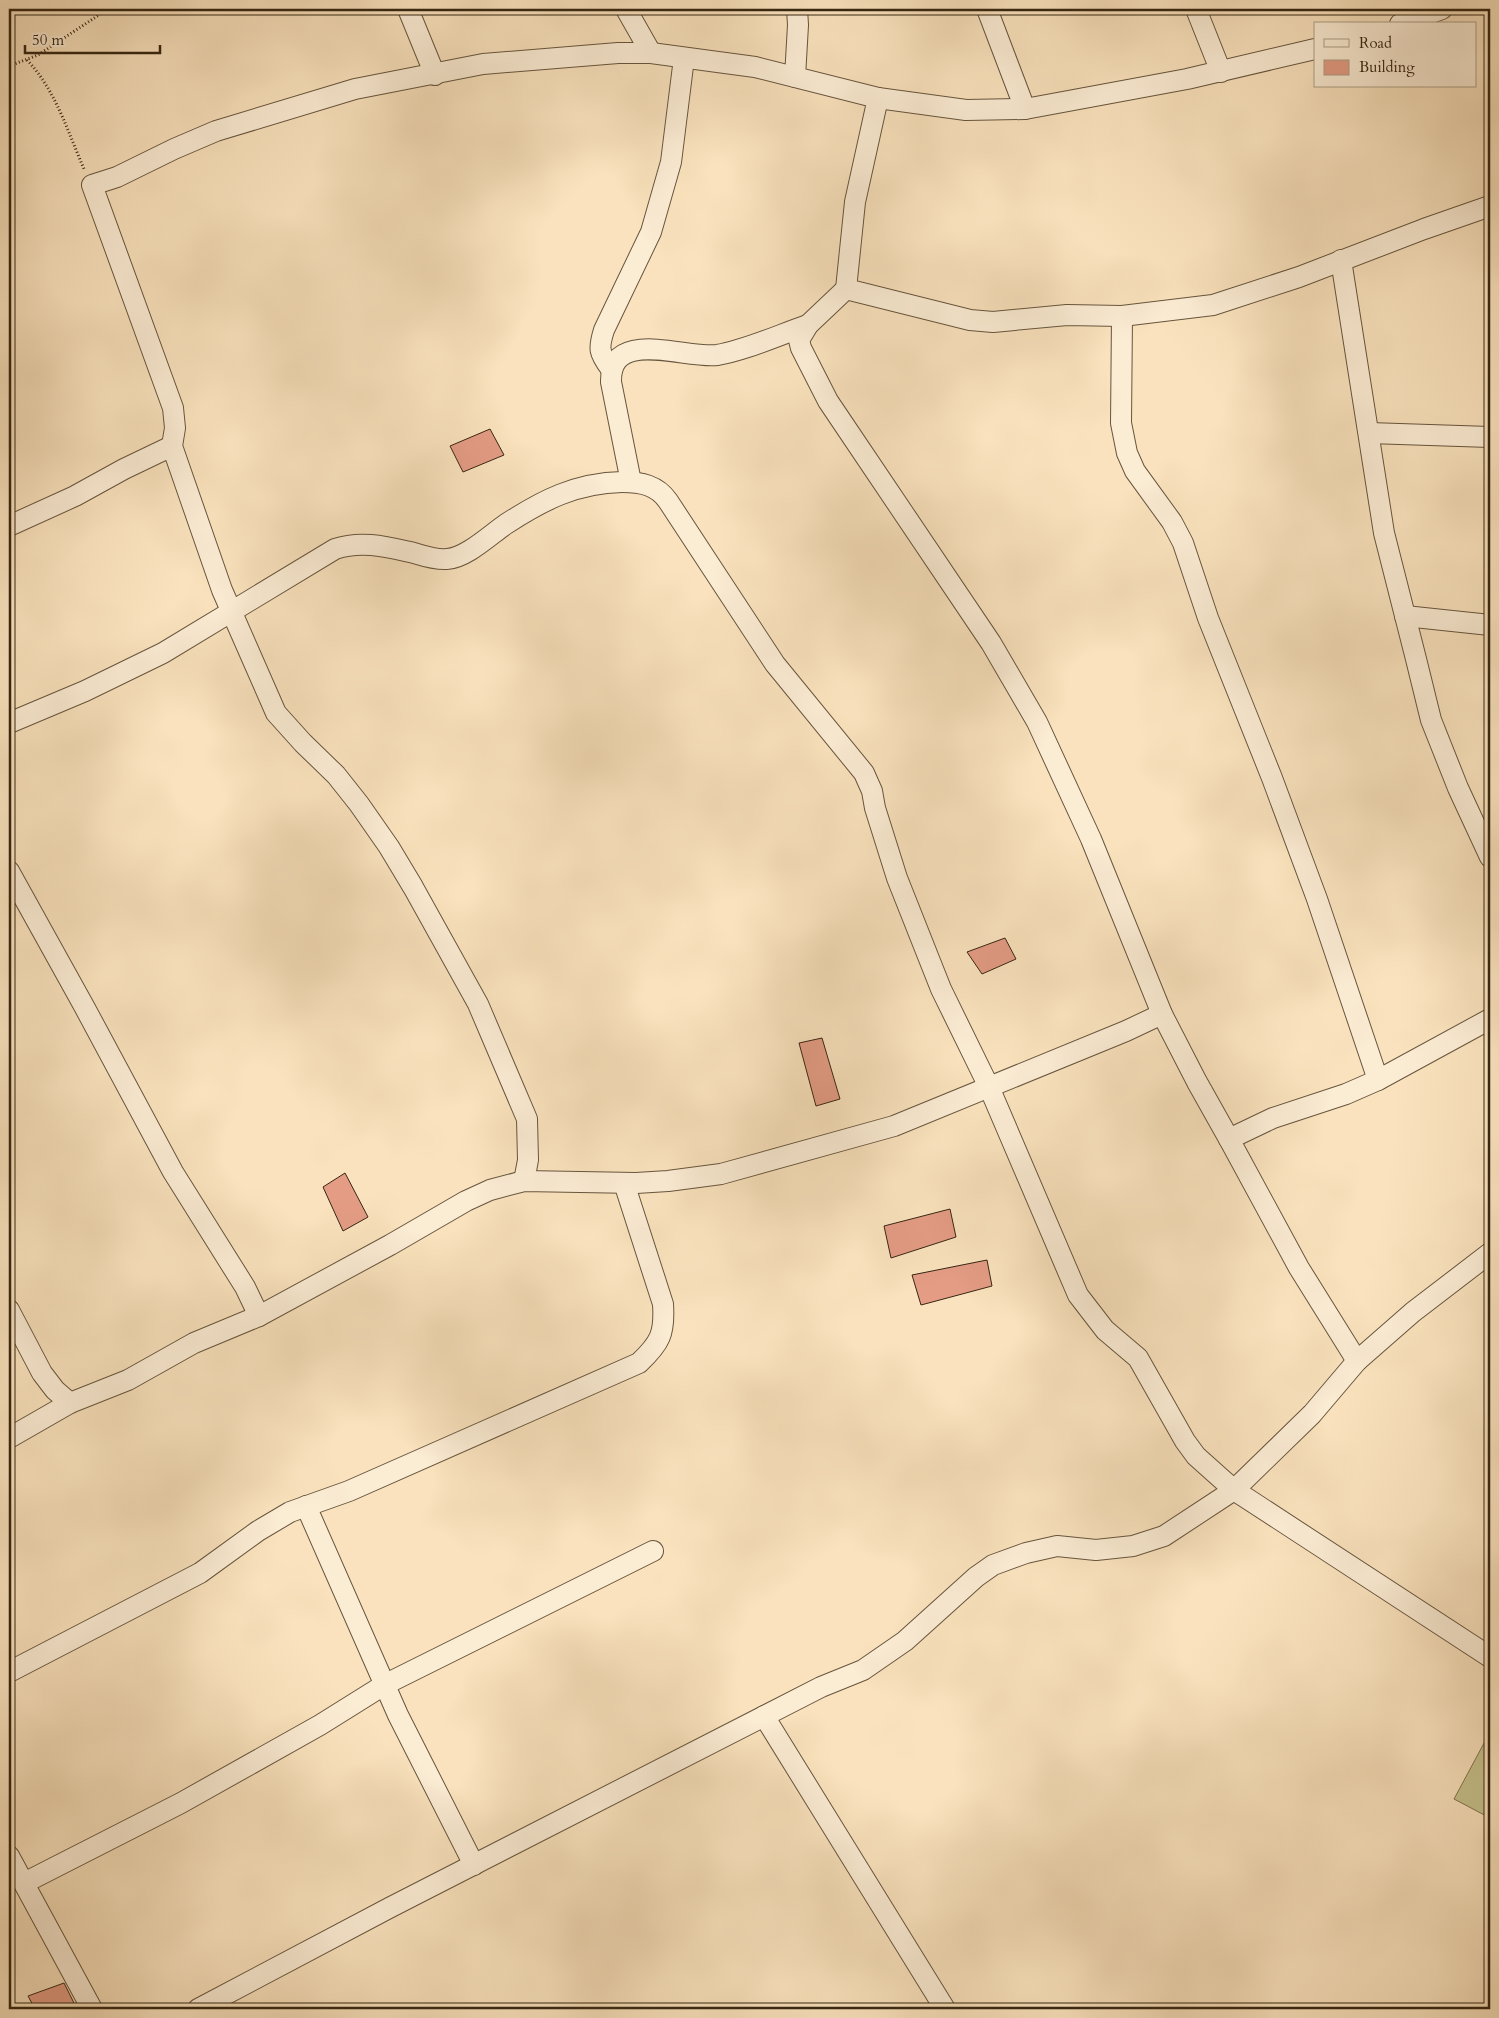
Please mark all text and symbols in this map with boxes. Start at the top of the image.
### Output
scale bar [25,22,160,54]
legend [1314,22,1476,88]
text: 50 m [32,30,64,50]
text: Road [1359,33,1392,53]
text: Building [1359,57,1415,77]

